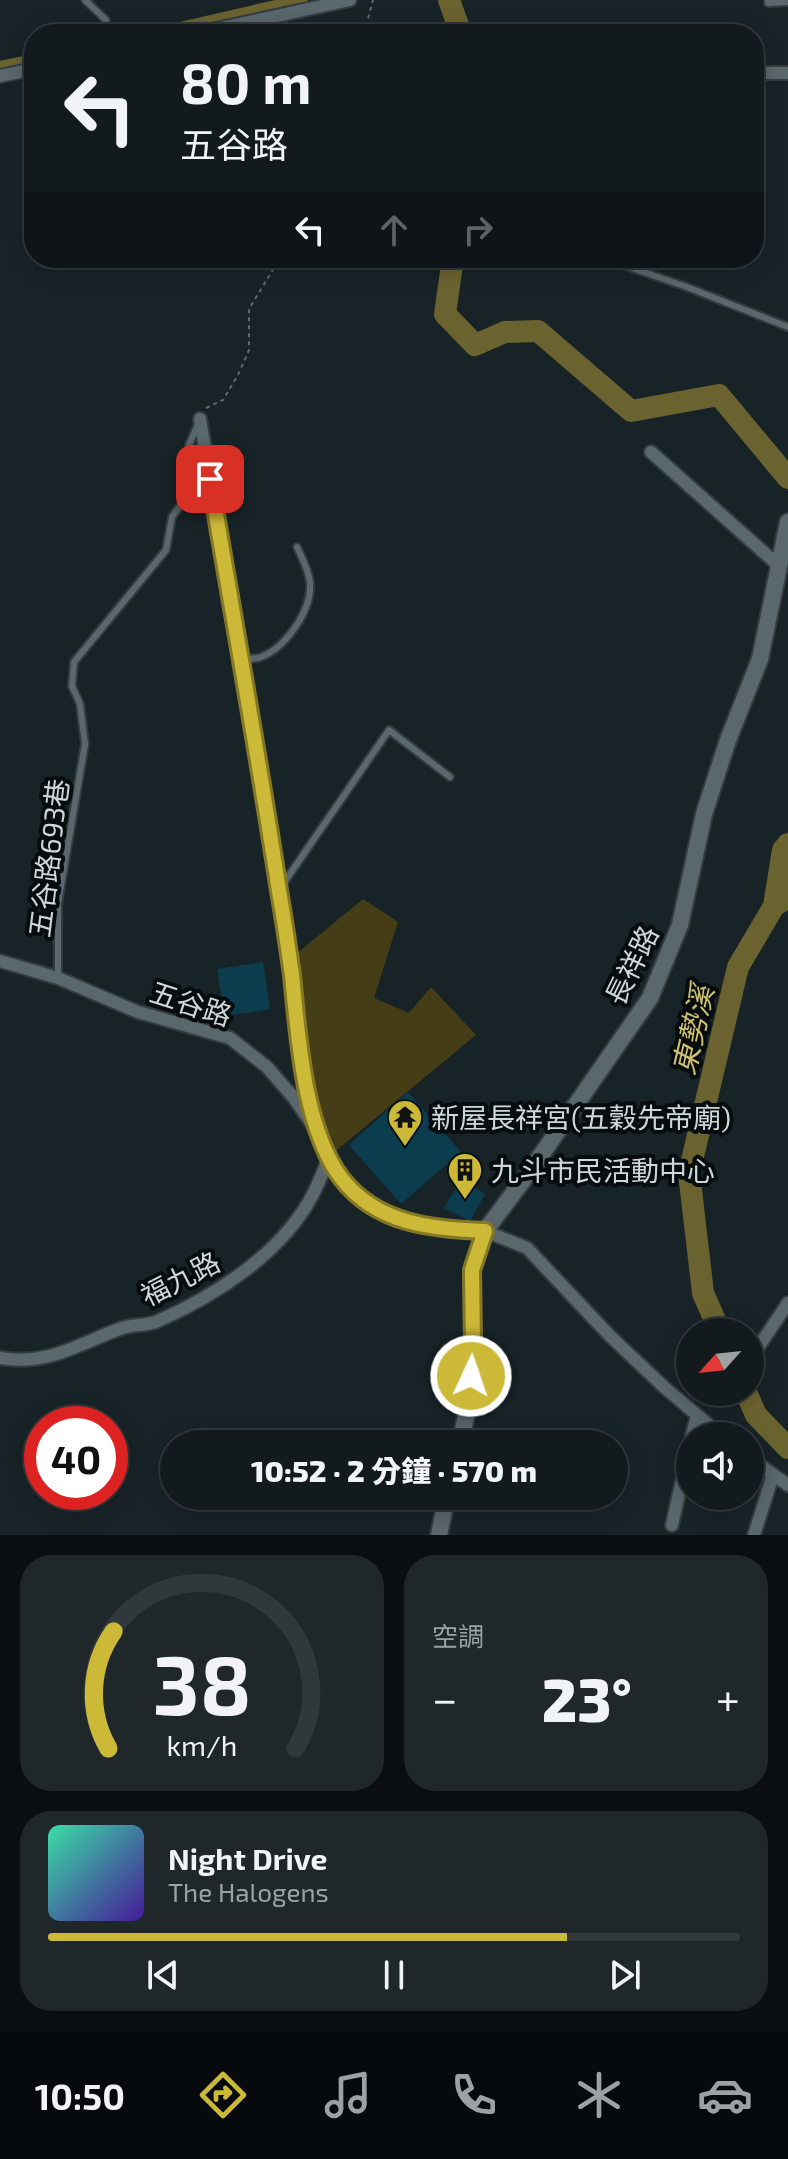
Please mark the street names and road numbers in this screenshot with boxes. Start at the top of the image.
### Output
street label: 五谷路693巷 [21,777,75,939]
street label: 長祥路 [597,920,665,1010]
street label: 五谷路 [146,974,236,1032]
street label: 福九路 [135,1244,225,1312]

